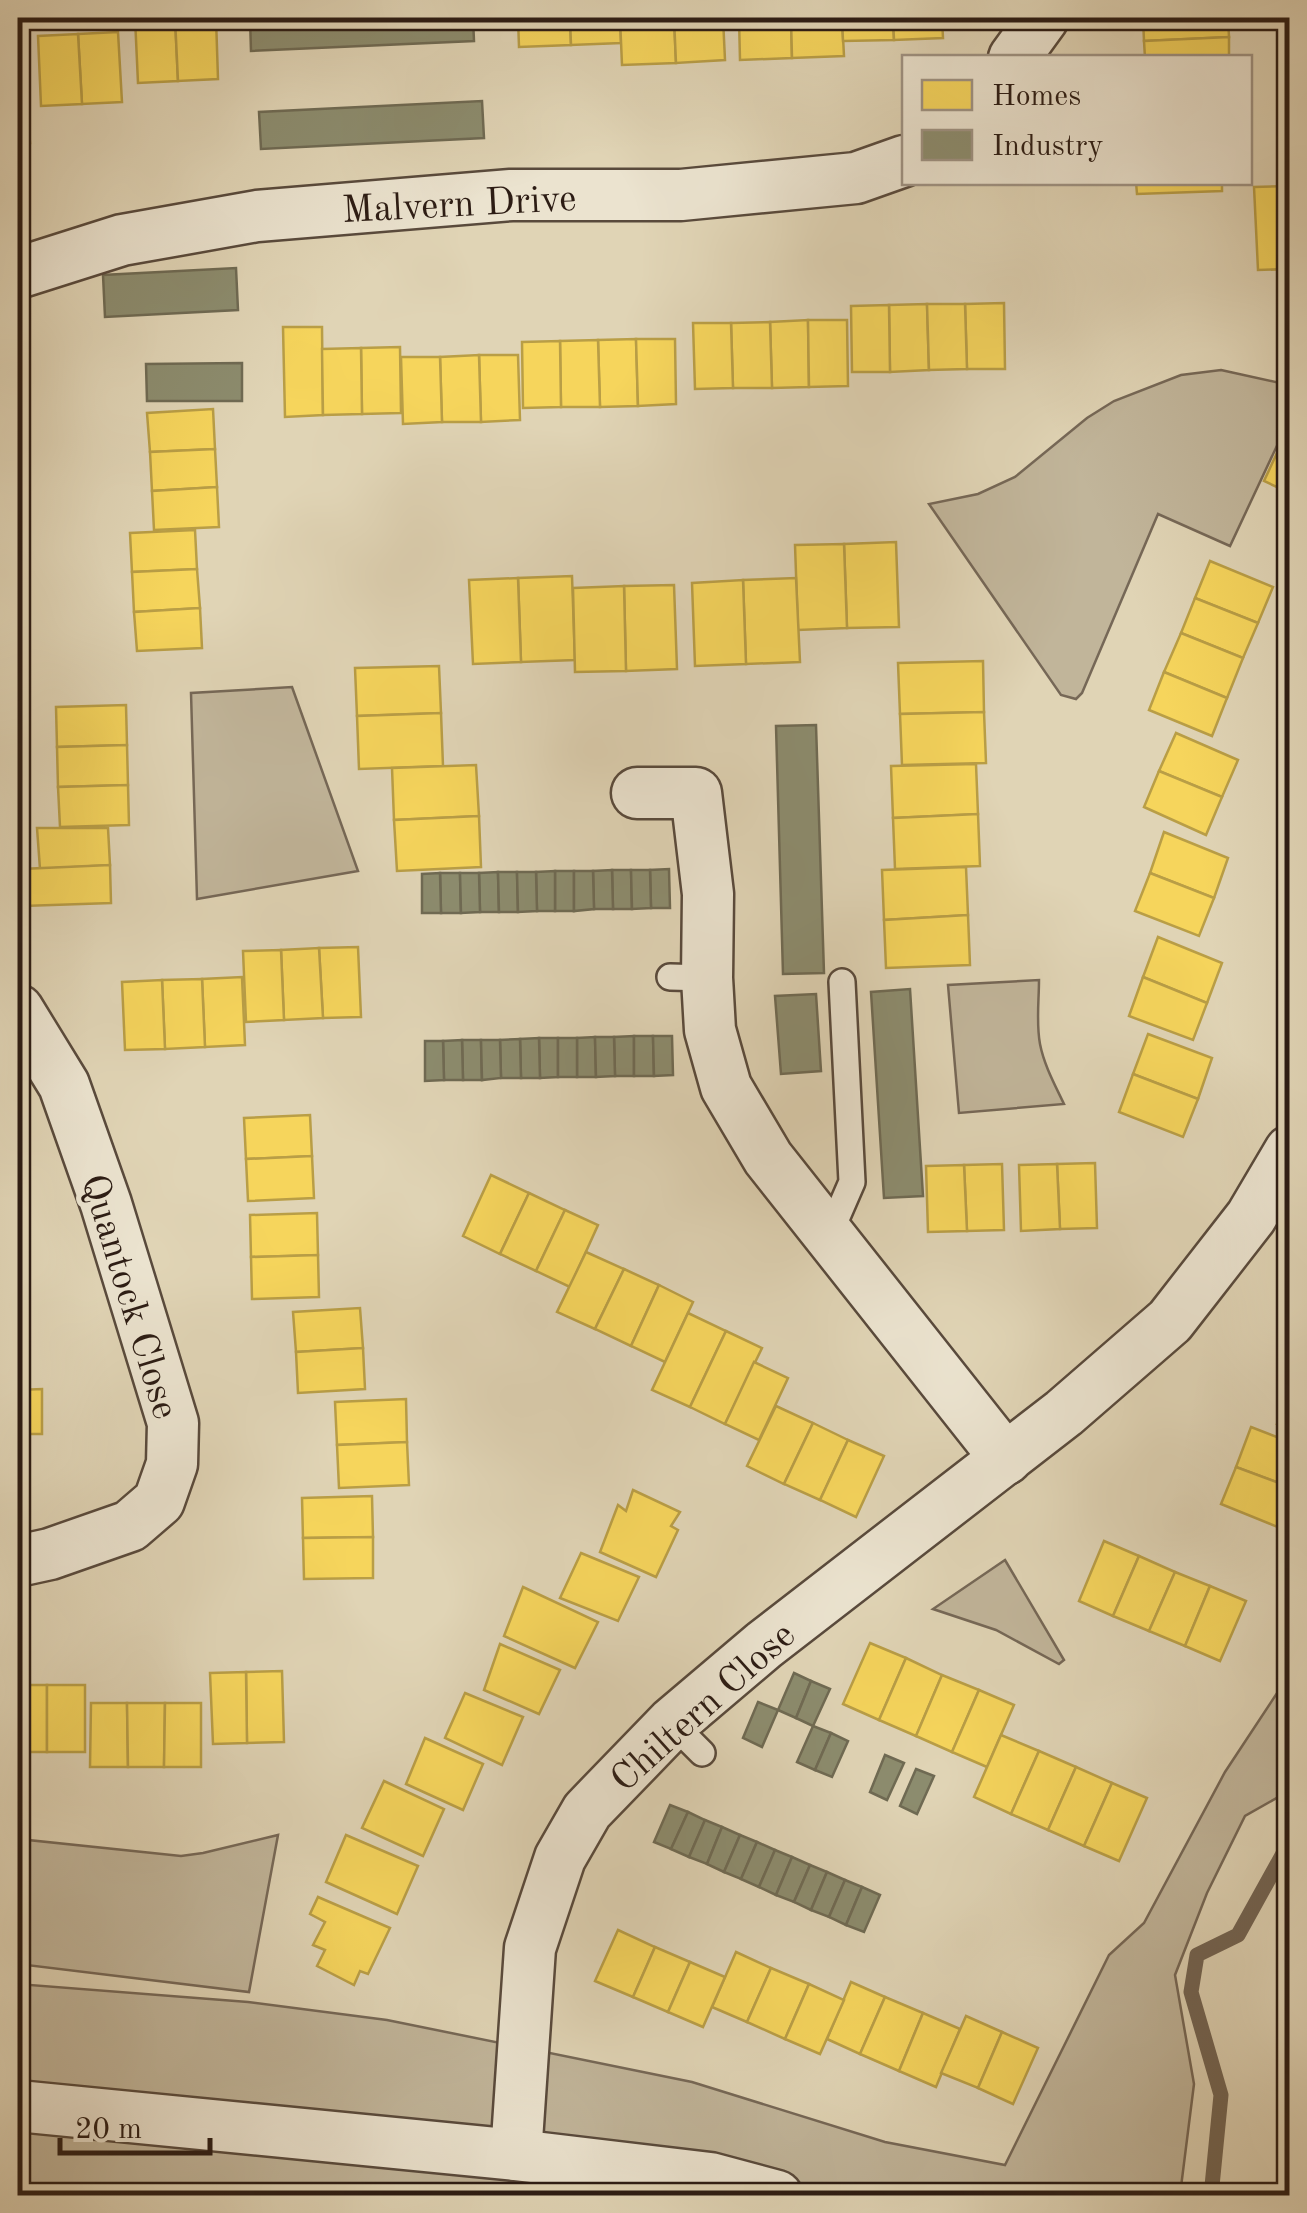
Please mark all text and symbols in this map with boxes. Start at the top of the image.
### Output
legend [902,55,1252,185]
text: Homes [992,82,1081,112]
text: Industry [992,132,1104,162]
street label: Malvern Drive [341,181,577,231]
street label: Quantock Close [73,1170,183,1424]
street label: Chiltern Close [605,1616,803,1800]
scale bar [60,2093,210,2155]
text: 20 m [75,2115,142,2145]

